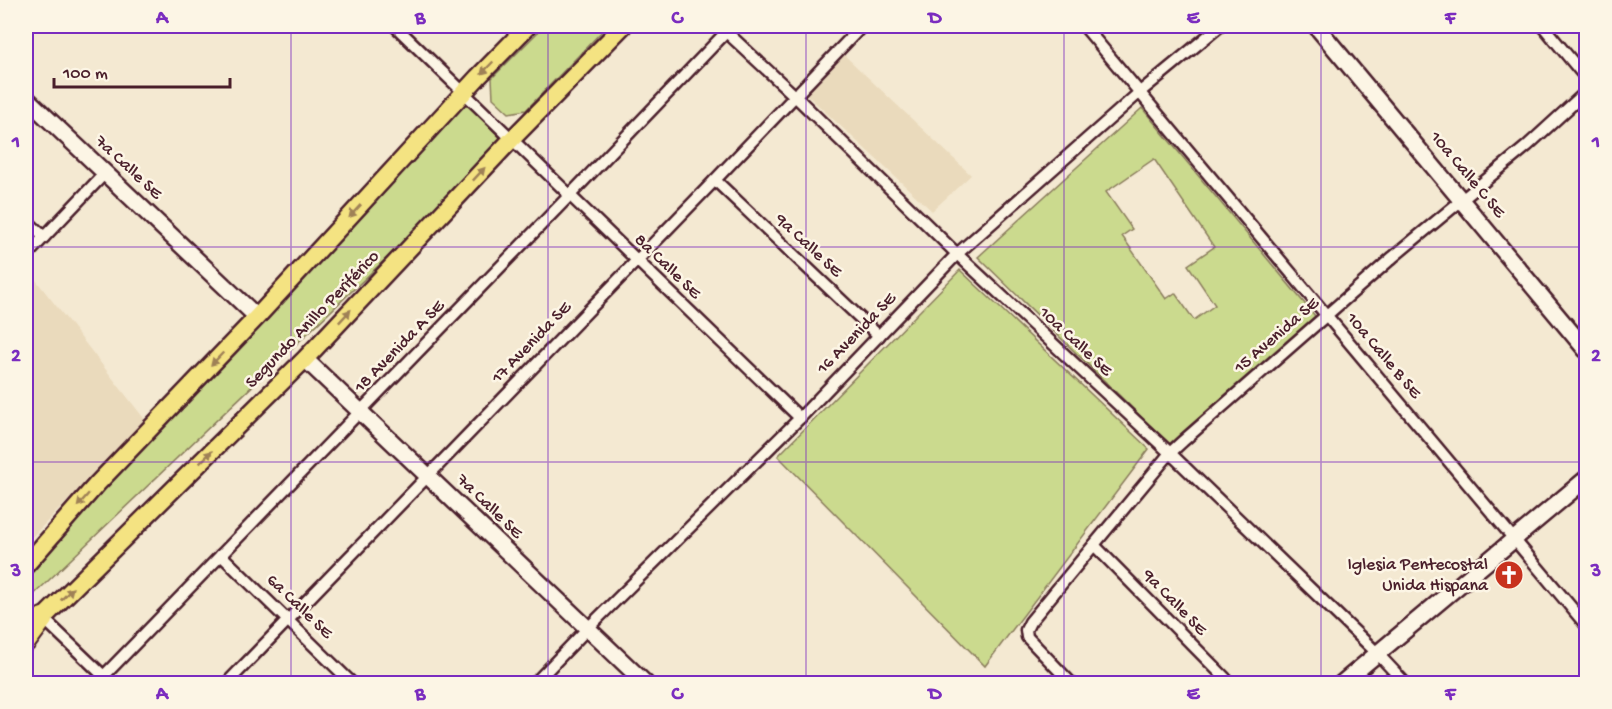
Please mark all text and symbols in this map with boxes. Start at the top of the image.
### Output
text: A [155,8,170,31]
text: B [414,8,426,31]
text: C [671,8,685,31]
text: D [926,8,942,31]
text: E [1187,8,1201,31]
text: F [1444,8,1457,31]
scale bar [54,51,230,89]
one-way arrow [480,60,494,75]
text: 100 m [62,64,108,85]
street label: 10a Calle C SE [1424,127,1510,223]
street label: 7a Calle SE [89,131,167,205]
text: 1 [11,132,20,155]
text: 1 [1591,132,1600,155]
one-way arrow [471,168,485,182]
one-way arrow [348,203,362,217]
street label: 9a Calle SE [769,209,846,283]
street label: 8a Calle SE [629,230,705,305]
street label: Segundo Anillo Periférico [242,247,384,393]
street label: 16 Avenida SE [812,288,902,380]
street label: 15 Avenida SE [1229,293,1324,379]
street label: 18 Avenida A SE [350,296,450,399]
street label: 17 Avenida SE [487,297,577,389]
street label: 10a Calle SE [1033,302,1117,382]
street label: 10a Calle B SE [1340,308,1426,404]
one-way arrow [338,309,352,324]
text: 2 [11,346,21,369]
text: 2 [1591,346,1601,369]
one-way arrow [211,351,224,366]
one-way arrow [198,450,212,464]
street label: 7a Calle SE [451,469,527,544]
one-way arrow [76,493,90,508]
place label: Iglesia Pentecostal Unida Hispana [1348,555,1489,597]
church icon: Iglesia Pentecostal Unida Hispana [1493,559,1525,591]
text: 3 [10,561,21,584]
text: 3 [1590,561,1601,584]
street label: 9a Calle SE [1137,565,1211,641]
street label: 6a Calle SE [261,570,337,644]
one-way arrow [60,587,74,601]
text: A [155,684,170,707]
text: B [414,684,426,707]
text: C [671,684,685,707]
text: D [926,684,942,707]
text: E [1187,684,1201,707]
text: F [1444,684,1457,707]

